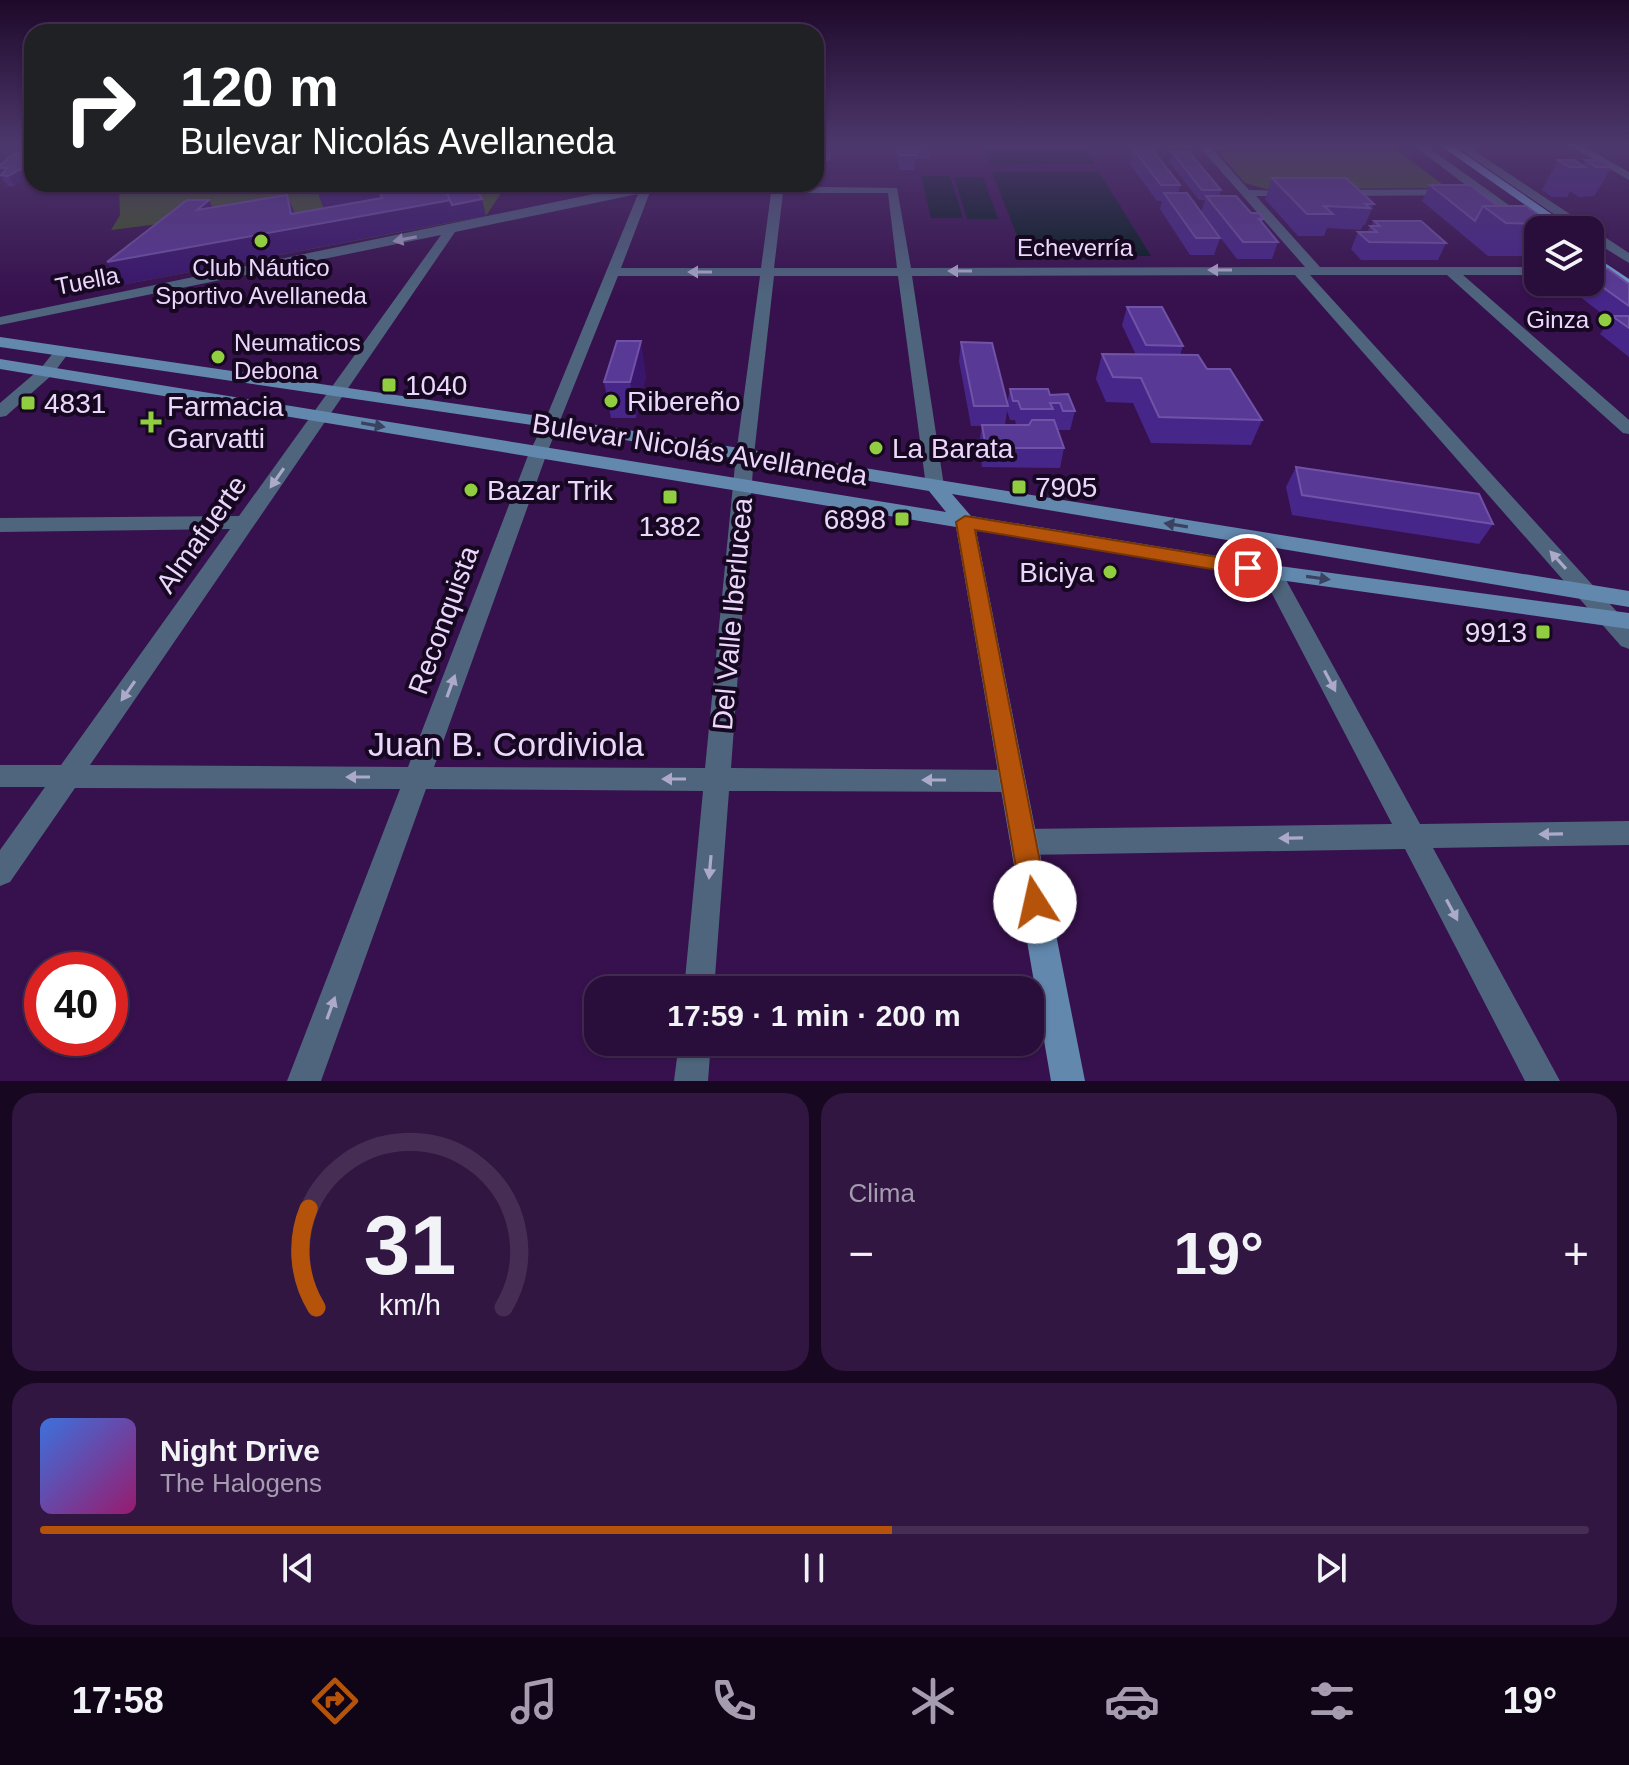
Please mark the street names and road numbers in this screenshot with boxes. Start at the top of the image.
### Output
street label: Echeverría [1017,234,1134,261]
street label: Tuella [53,261,122,300]
street label: Bulevar Nicolás Avellaneda [530,408,870,491]
street label: Almafuerte [150,470,253,599]
street label: Del Valle Iberlucea [707,496,758,731]
street label: Reconquista [402,541,485,699]
street label: Juan B. Cordiviola [368,725,644,763]

